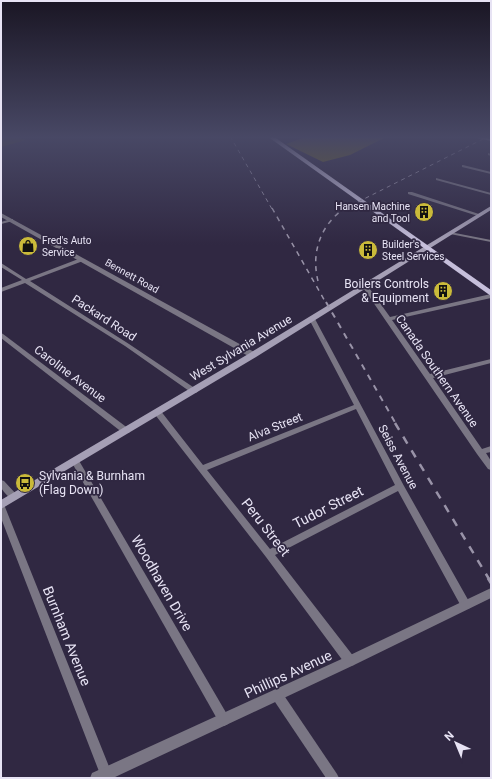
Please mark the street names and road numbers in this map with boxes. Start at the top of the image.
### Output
street label: Bennett Road [103,257,161,295]
street label: Packard Road [69,292,139,344]
street label: West Sylvania Avenue [188,312,294,384]
street label: Canada Southern Avenue [393,312,481,430]
street label: Caroline Avenue [31,342,109,406]
street label: Alva Street [246,410,304,444]
street label: Seiss Avenue [375,422,421,492]
street label: Tudor Street [290,482,366,531]
street label: Peru Street [238,495,294,559]
street label: Woodhaven Drive [128,532,196,634]
street label: Burnham Avenue [40,584,94,688]
street label: Phillips Avenue [242,647,334,701]

